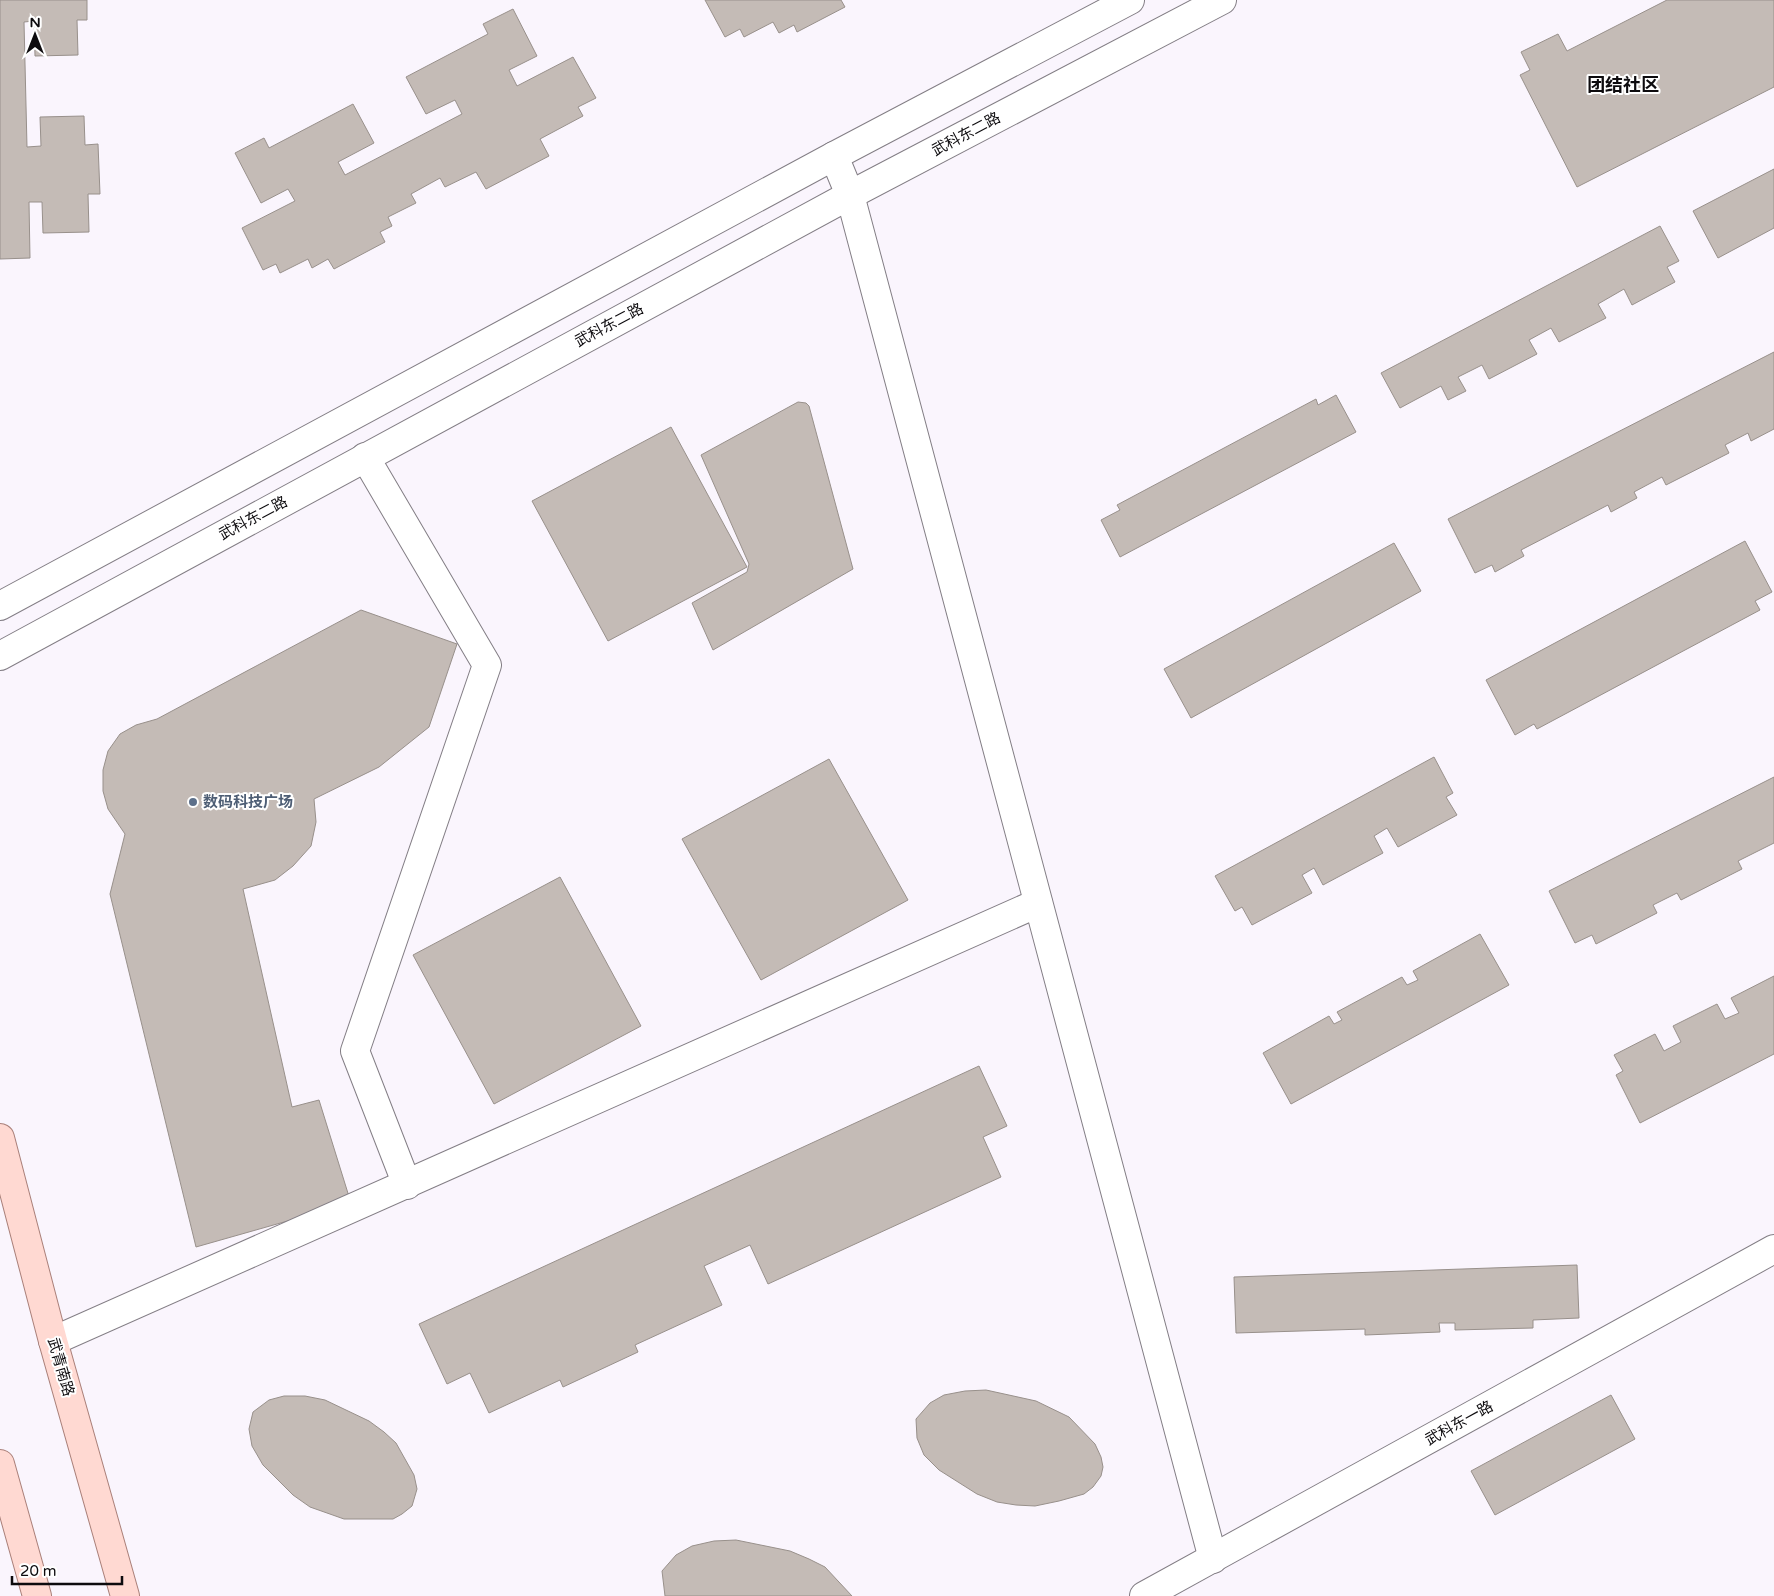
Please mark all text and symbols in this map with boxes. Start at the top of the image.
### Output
north arrow [10,10,60,60]
text: N [29,14,41,31]
district label: 团结社区 [1587,74,1659,96]
street label: 武科东二路 [929,108,1003,160]
street label: 武科东二路 [572,299,646,351]
street label: 武科东二路 [216,492,290,544]
place label: 数码科技广场 [203,793,293,811]
marker: 数码科技广场 [187,796,199,808]
street label: 武青南路 [44,1336,78,1398]
street label: 武科东一路 [1422,1397,1496,1449]
scale bar [12,1554,122,1586]
text: 20 m [20,1562,57,1580]

